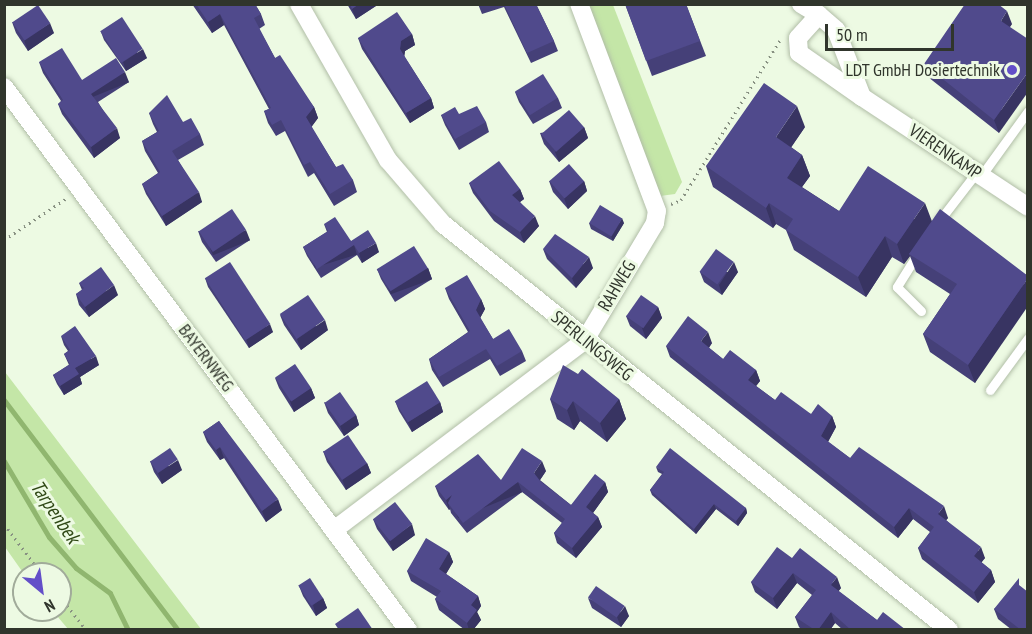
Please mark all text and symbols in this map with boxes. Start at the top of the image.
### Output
scale bar [828,12,957,50]
text: 50 m [836,23,868,46]
place label: LDT GmbH Dosiertechnik [845,59,1000,81]
marker: LDT GmbH Dosiertechnik [1005,63,1019,77]
street label: VIERENKAMP [905,120,985,184]
street label: RAHWEG [594,257,640,315]
street label: SPERLINGSWEG [547,307,637,385]
street label: BAYERNWEG [174,320,238,396]
water label: Tarpenbek [25,476,85,548]
north arrow [12,562,72,622]
text: N [41,595,58,617]

